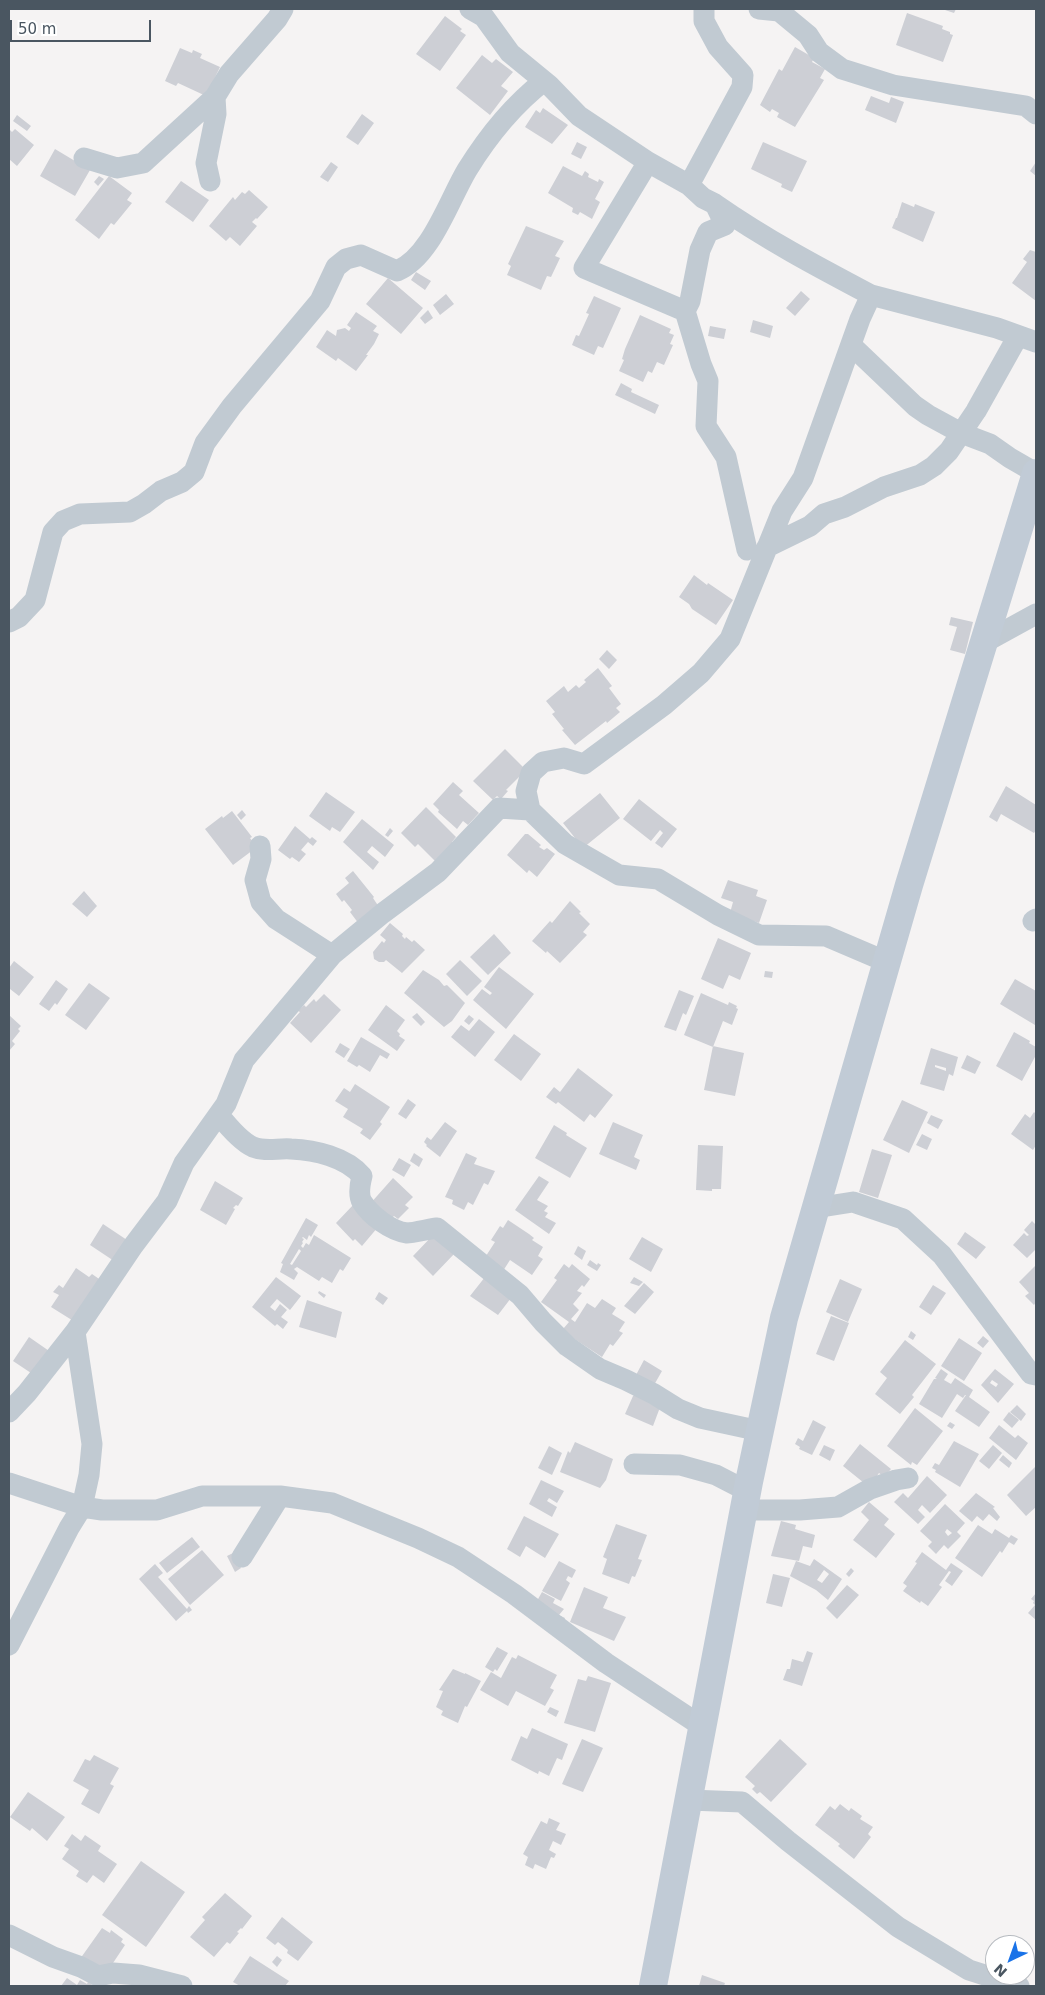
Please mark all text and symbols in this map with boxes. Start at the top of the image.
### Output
scale bar [12,10,154,42]
text: 50 m [18,20,56,38]
north arrow [985,1935,1035,1985]
text: N [991,1961,1010,1980]

